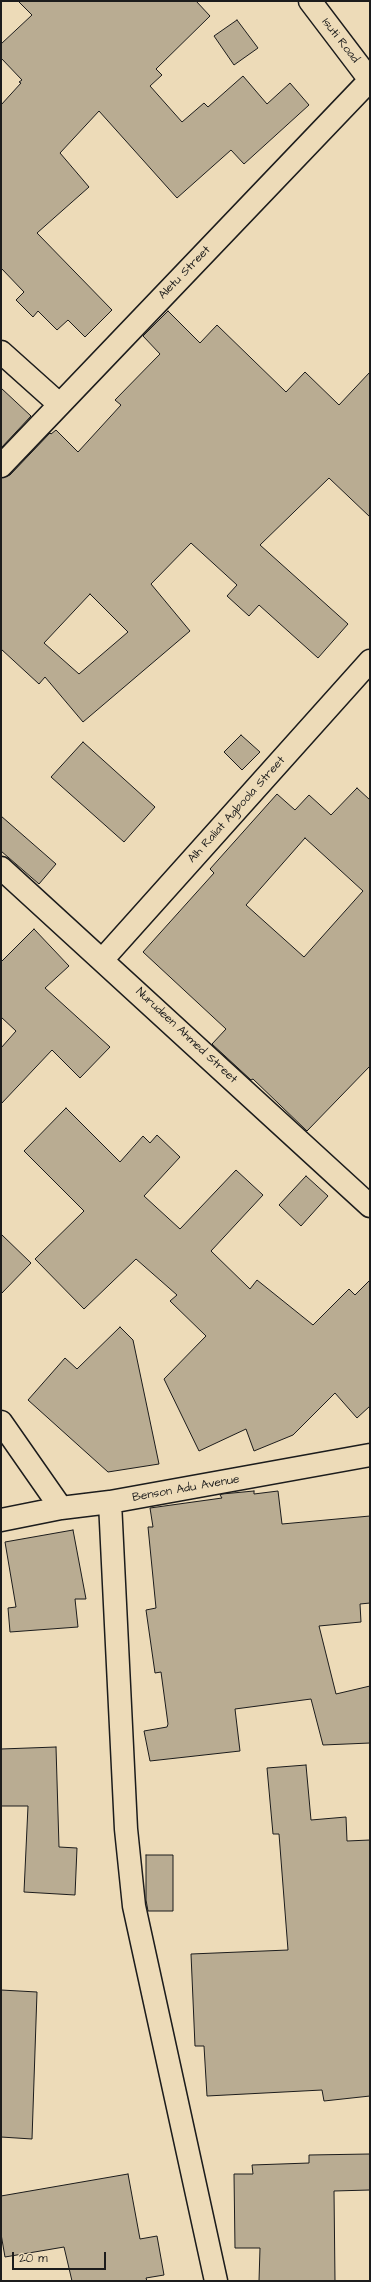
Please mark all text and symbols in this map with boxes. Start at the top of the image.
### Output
street label: Isuti Road [318,16,362,66]
street label: Aletu Street [156,243,214,303]
street label: Alh Raliat Agboola Street [185,754,289,866]
street label: Nurudeen Ahmed Street [132,985,240,1087]
street label: Benson Adu Avenue [131,1473,241,1505]
scale bar [14,2244,108,2270]
text: 20 m [19,2250,48,2267]

